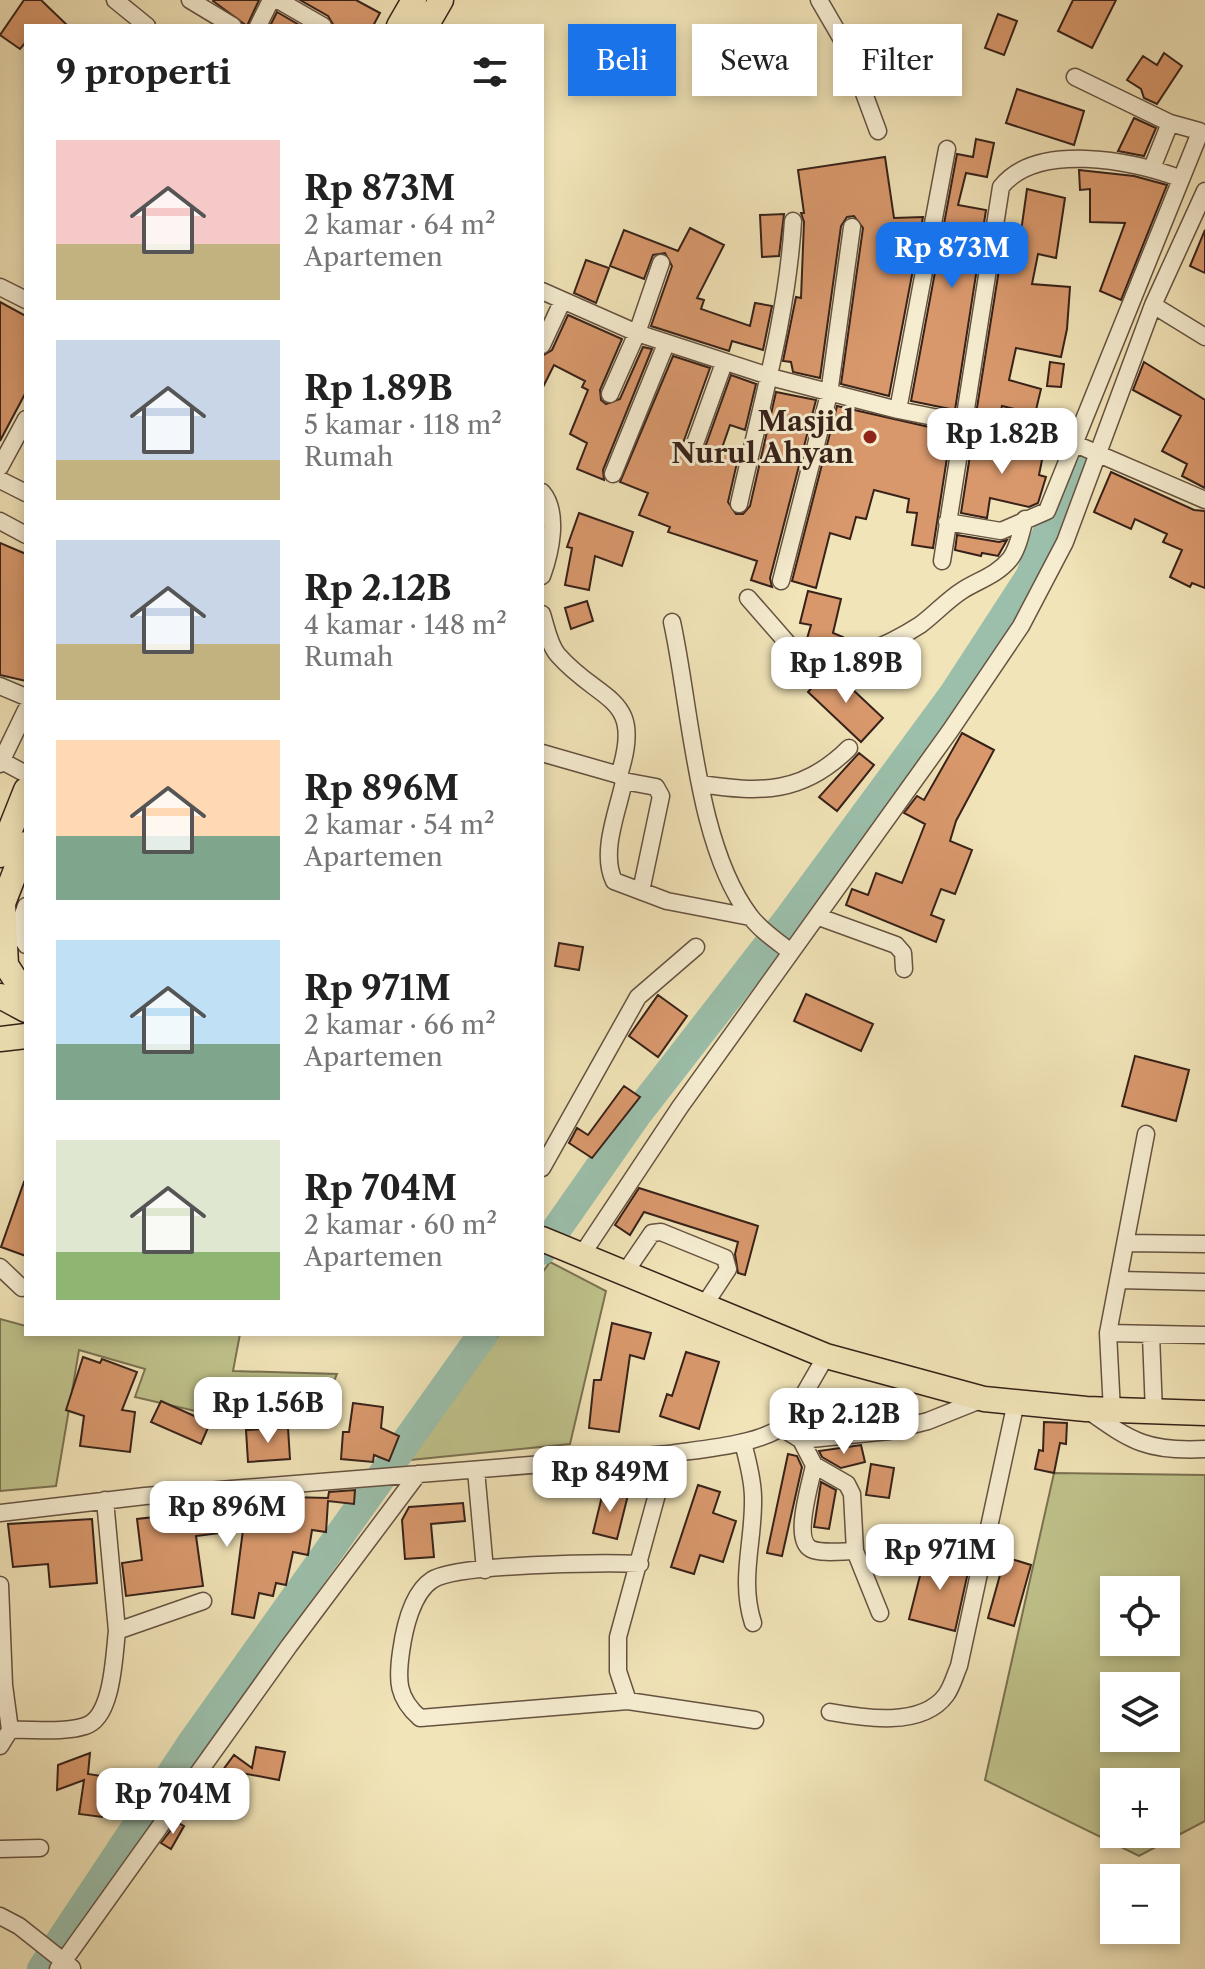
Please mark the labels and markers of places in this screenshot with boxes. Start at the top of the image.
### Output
pin: Rp 873M [878,222,1026,290]
place label: Masjid Nurul Ahyan [671,404,854,470]
pin: Rp 1.82B [919,408,1085,476]
marker: Masjid Nurul Ahyan [861,428,879,446]
pin: Rp 1.89B [763,637,929,705]
pin: Rp 1.56B [185,1377,351,1445]
pin: Rp 2.12B [761,1388,927,1456]
pin: Rp 849M [536,1446,684,1514]
pin: Rp 896M [153,1481,301,1549]
pin: Rp 971M [866,1524,1014,1592]
pin: Rp 704M [99,1768,247,1836]

